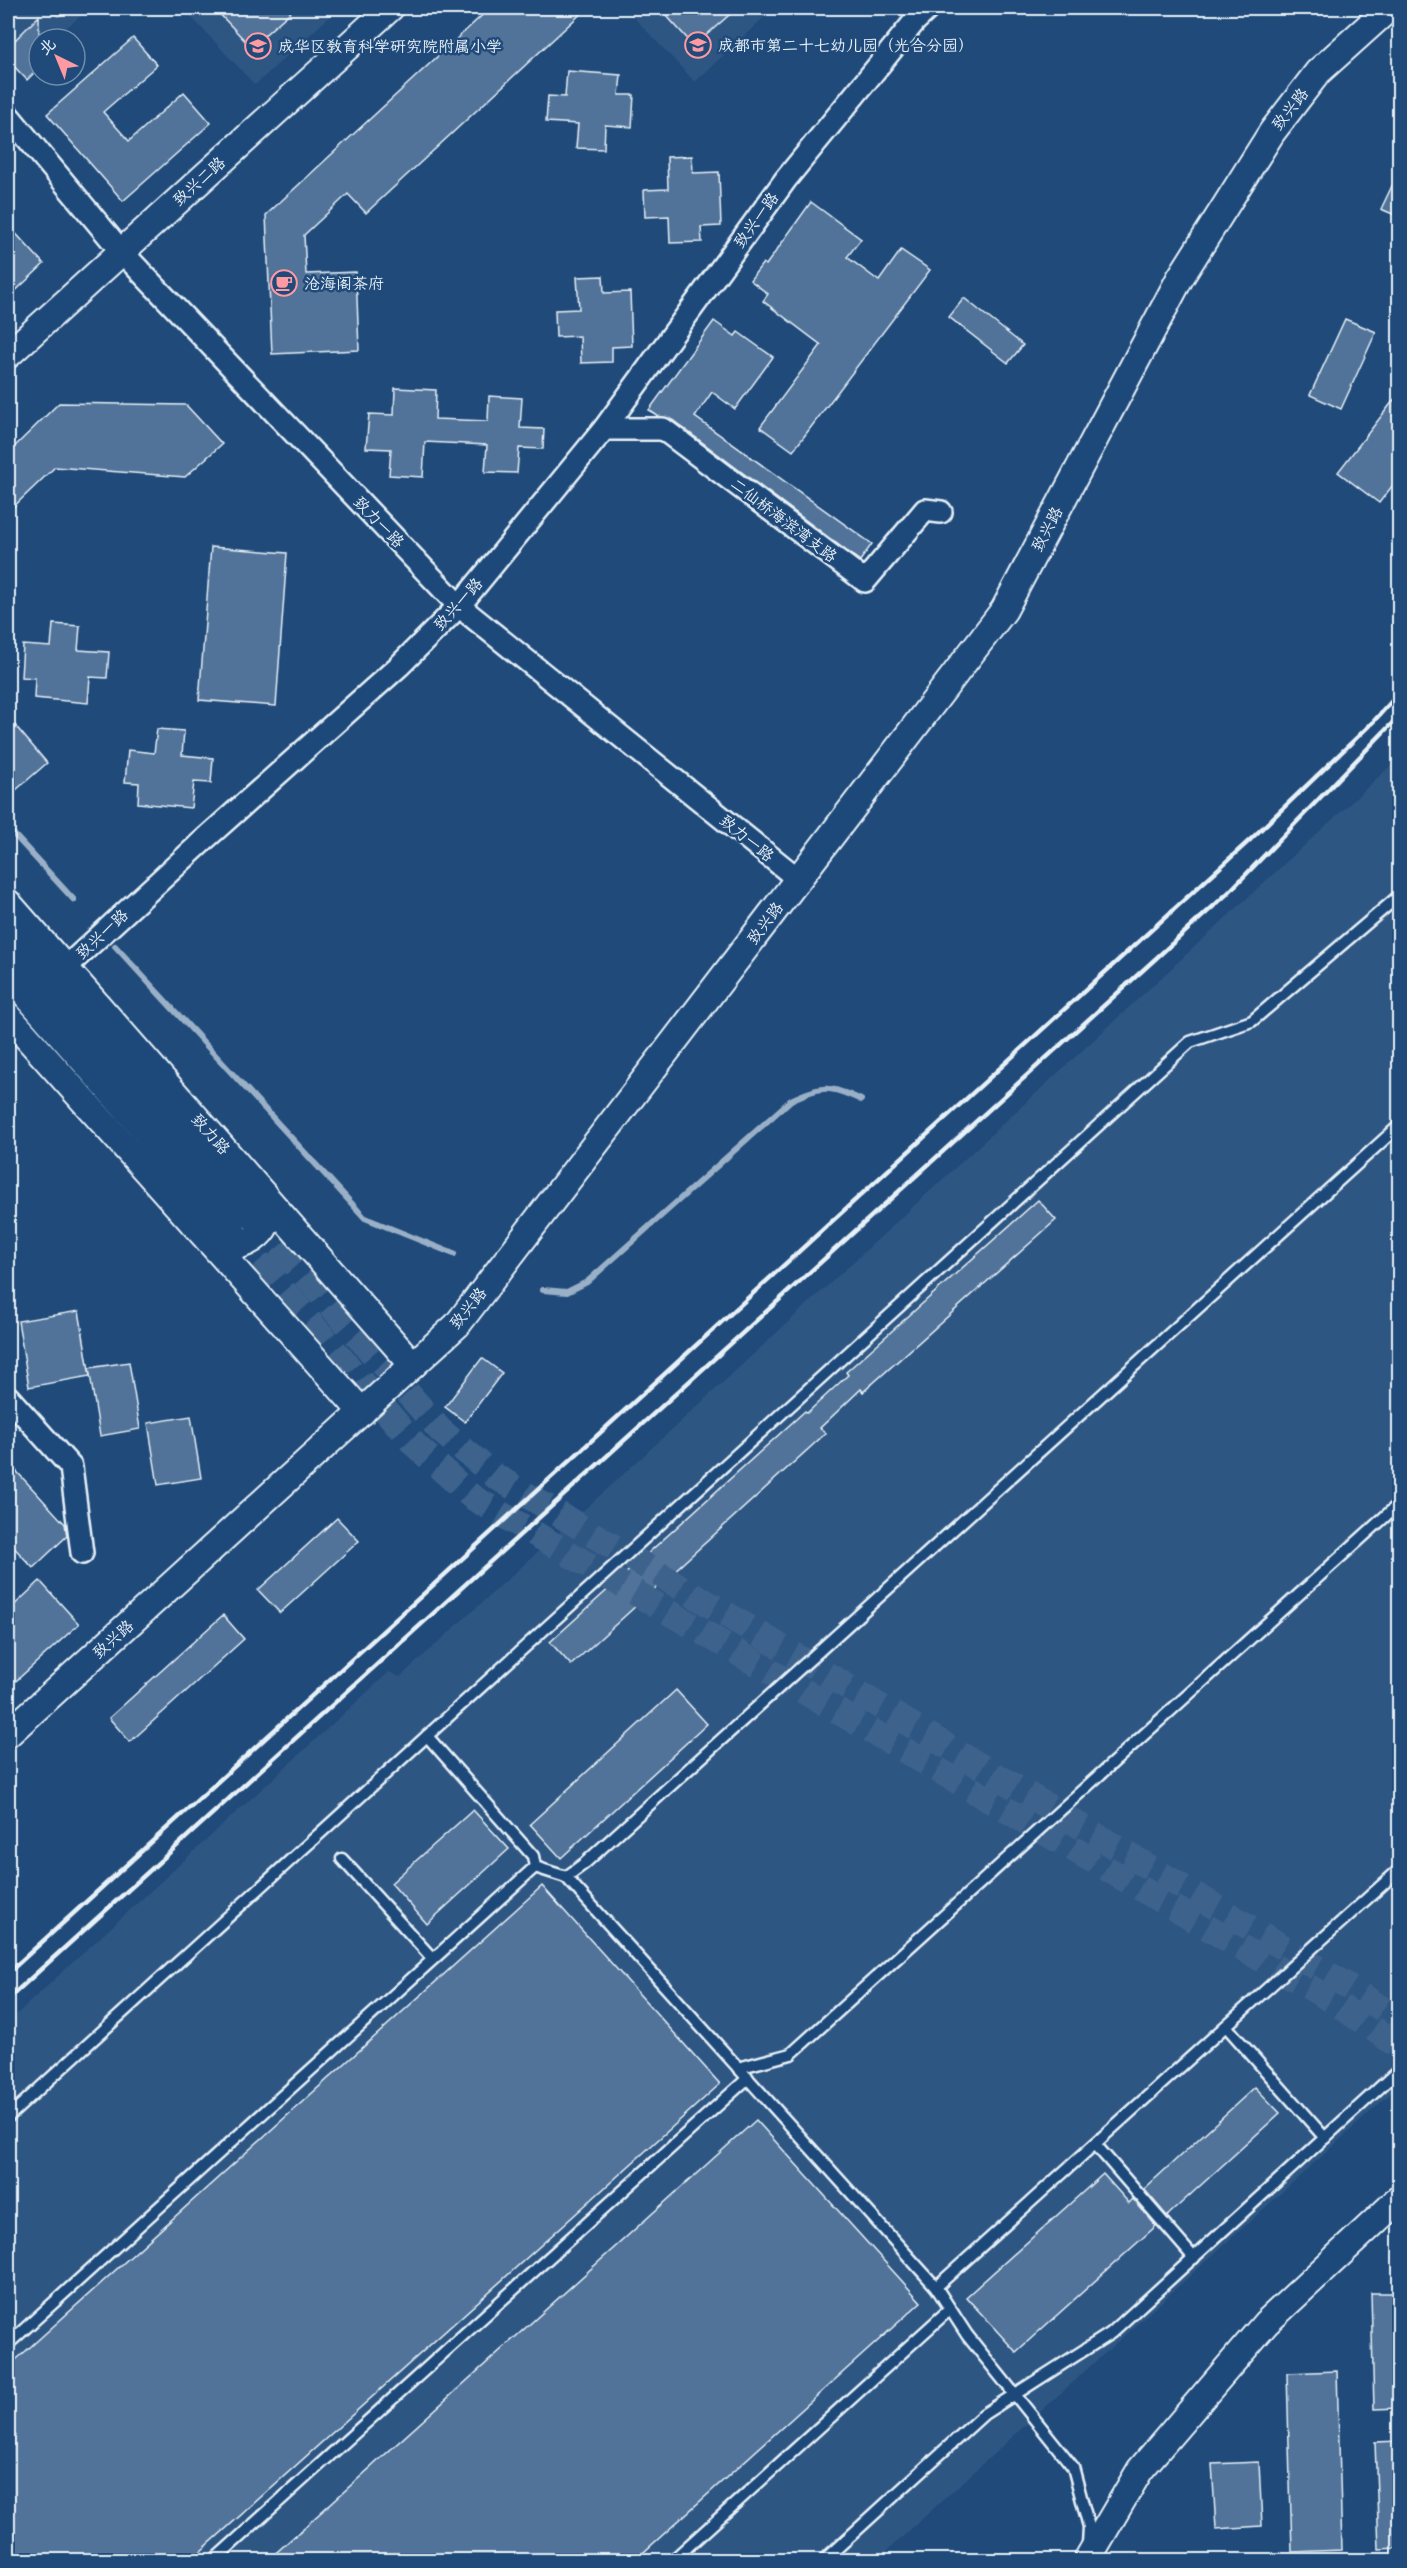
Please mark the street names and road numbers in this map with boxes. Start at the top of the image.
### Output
street label: 致兴路 [1267,84,1313,134]
street label: 致兴二路 [168,152,230,210]
street label: 致兴一路 [729,188,783,252]
street label: 二仙桥海滨湾支路 [727,473,841,567]
street label: 致力一路 [349,492,409,552]
street label: 致兴路 [1026,503,1068,555]
street label: 致兴一路 [429,573,487,635]
street label: 致力一路 [716,810,778,866]
street label: 致兴路 [742,898,788,948]
street label: 致兴一路 [71,904,133,964]
street label: 致力路 [187,1109,235,1159]
street label: 致兴路 [445,1283,491,1333]
street label: 致兴路 [88,1615,138,1663]

